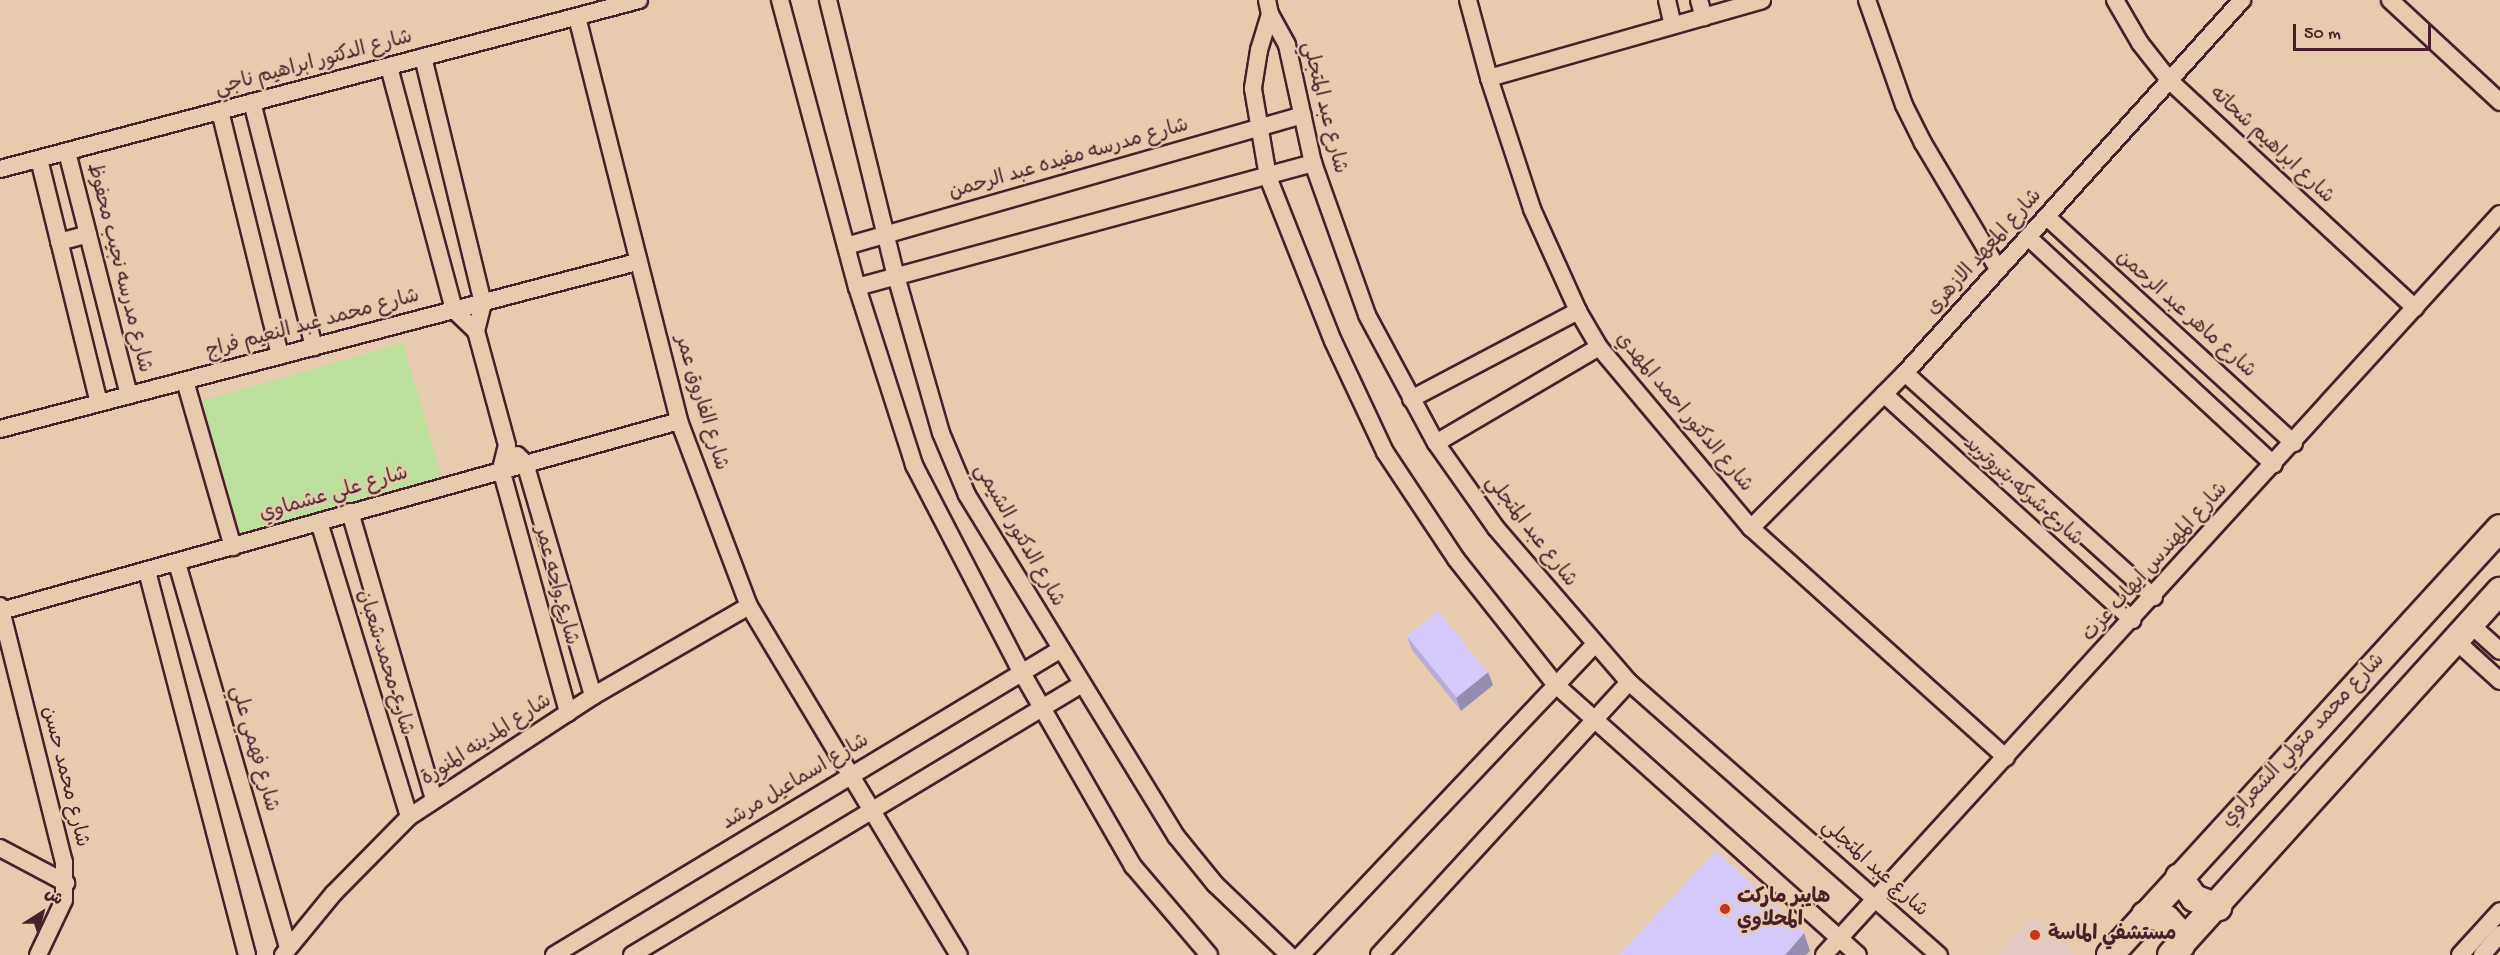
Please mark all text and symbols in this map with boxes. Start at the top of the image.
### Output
scale bar [2296,12,2434,50]
text: 50 m [2304,24,2341,45]
street label: شارع الدكتور ابراهيم ناجي [213,26,415,102]
street label: شارع عبد المتجلي [1295,40,1351,176]
street label: شارع ابراهيم شحاته [2204,82,2338,210]
street label: شارع مدرسه مفيده عبد الرحمن [946,114,1192,206]
street label: شارع مدرسه نجيب محفوظ [80,161,156,375]
street label: شارع المعهد الازهرى [1922,185,2048,321]
street label: شارع ماهر عبد الرحمن [2110,246,2260,384]
street label: شارع محمد عبد النعيم فراج [204,285,422,365]
street label: شارع الدكتور احمد المهدي [1609,328,1757,498]
street label: شارع الفاروق عمر [668,332,732,474]
street label: شارع شركه بتروتريد [1957,432,2087,552]
street label: شارع الدكتور الشيمي [967,460,1069,612]
street label: شارع علي عشماوي [257,462,411,528]
street label: شارع عبد المتجلي [1479,471,1581,593]
street label: شارع المهندس ايهاب عزت [2078,478,2234,648]
street label: شارع واحه عمر [528,524,582,648]
street label: شارع محمد شعبان [350,587,418,739]
street label: شارع محمد متولي الشعراوي [2217,649,2391,833]
street label: شارع فهمي علي [224,683,282,815]
street label: شارع المدينه المنورة [417,690,557,792]
street label: شارع محمد حسن [35,704,93,850]
street label: شارع اسماعيل مرشد [718,730,874,836]
street label: شارع عبد المتجلي [1816,815,1932,923]
north arrow [12,883,72,943]
text: ش [40,885,66,911]
place label: هايبر ماركت المحلاوي [1737,886,1830,933]
marker: هايبر ماركت المحلاوي [1718,902,1732,916]
place label: مستشفي الماسة [2048,923,2176,947]
marker: مستشفي الماسة [2026,926,2044,944]

